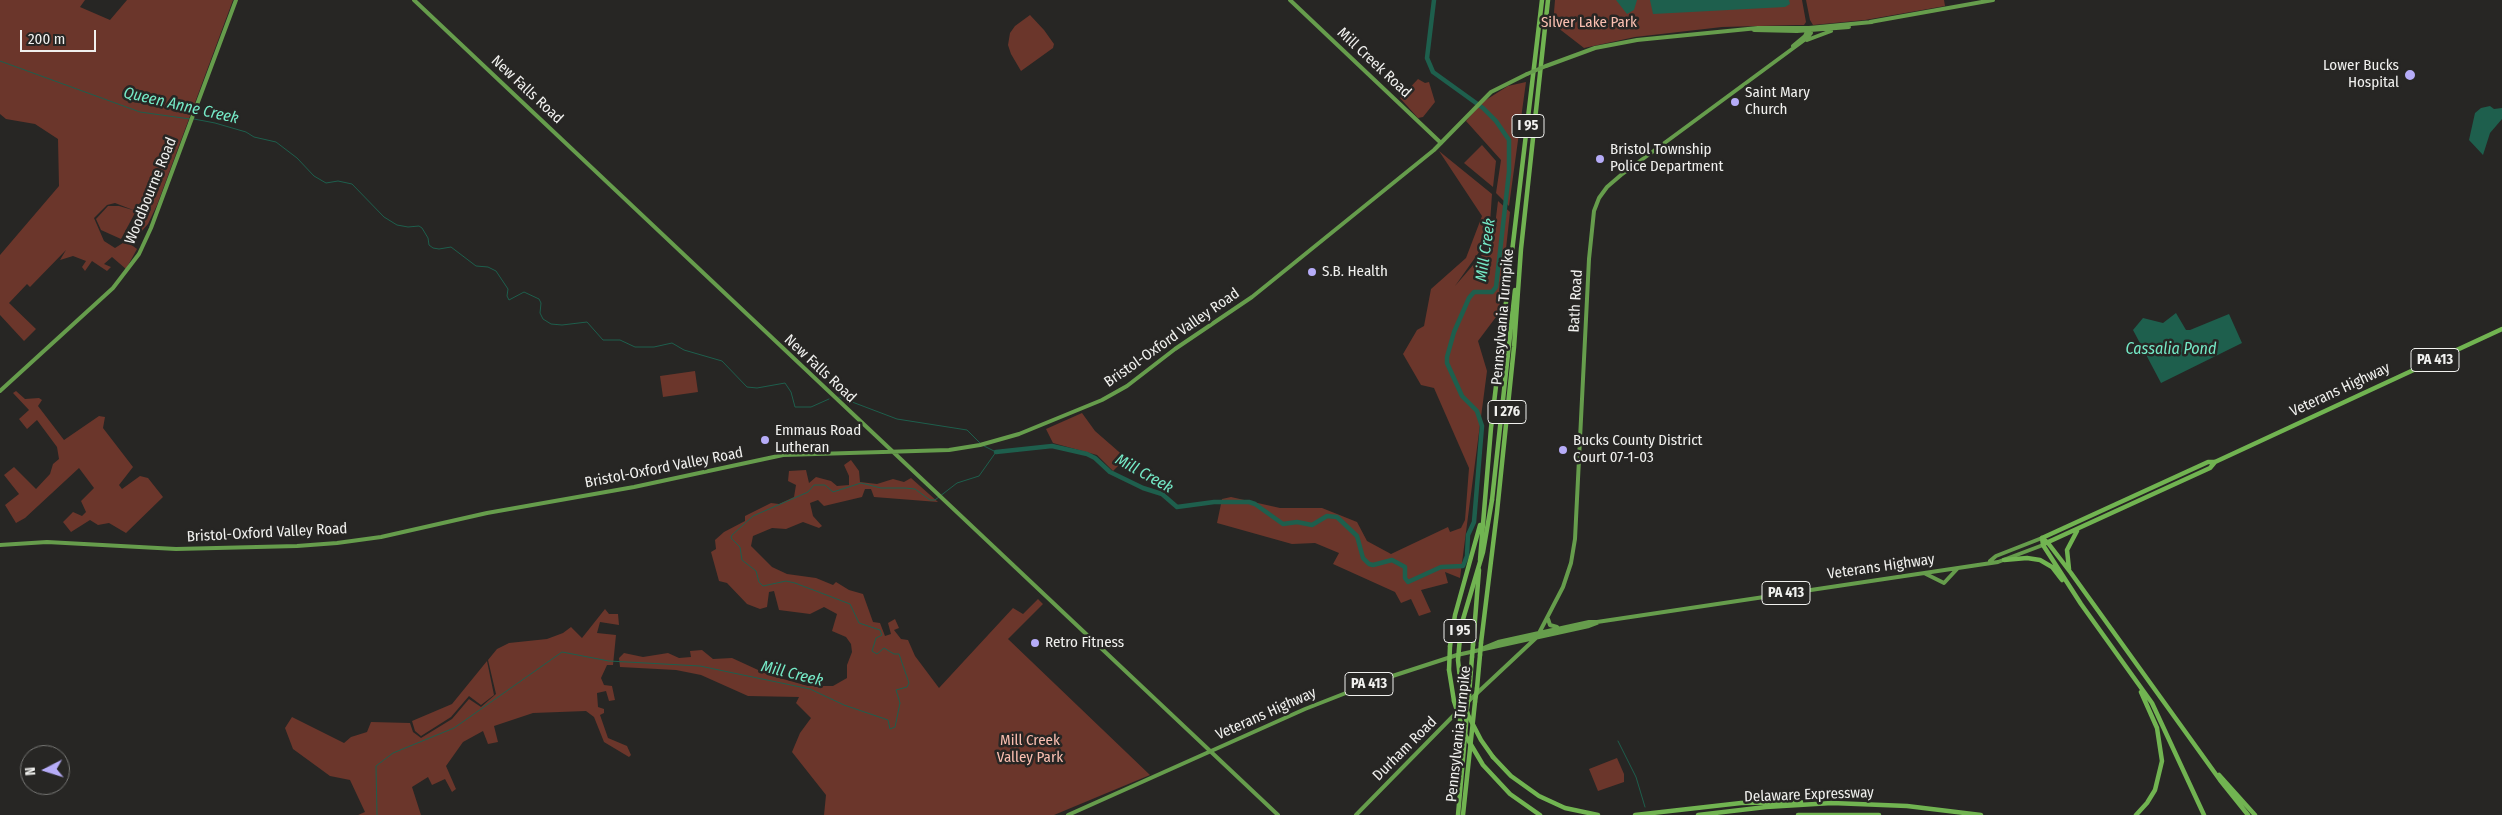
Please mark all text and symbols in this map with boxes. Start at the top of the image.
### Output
park label: Silver Lake Park [1541,14,1637,32]
scale bar [22,20,99,52]
street label: Mill Creek Road [1333,24,1415,102]
text: 200 m [28,30,65,48]
street label: New Falls Road [487,52,567,128]
place label: Lower Bucks Hospital [2323,57,2399,92]
marker: Lower Bucks Hospital [2403,68,2417,82]
water label: Queen Anne Creek [122,83,240,129]
place label: Saint Mary Church [1745,84,1810,119]
marker: Saint Mary Church [1729,96,1741,108]
road number: I 95 [1512,114,1544,138]
street label: Woodbourne Road [121,135,181,247]
place label: Bristol Township Police Department [1610,141,1723,176]
marker: Bristol Township Police Department [1594,153,1606,165]
water label: Mill Creek [1472,217,1500,283]
street label: Pennsylvania Turnpike [1488,248,1518,386]
place label: S.B. Health [1322,263,1388,281]
marker: S.B. Health [1306,266,1318,278]
street label: Bath Road [1565,269,1587,333]
street label: Bristol-Oxford Valley Road [1101,285,1243,391]
street label: New Falls Road [780,331,860,407]
water label: Cassalia Pond [2126,340,2216,360]
road number: PA 413 [2411,348,2459,372]
street label: Veterans Highway [2287,359,2393,421]
road number: I 276 [1488,401,1526,424]
place label: Emmaus Road Lutheran [775,422,861,457]
place label: Bucks County District Court 07-1-03 [1573,432,1702,467]
marker: Emmaus Road Lutheran [759,434,771,446]
street label: Bristol-Oxford Valley Road [583,444,745,492]
marker: Bucks County District Court 07-1-03 [1557,444,1569,456]
water label: Mill Creek [1112,450,1176,498]
street label: Bristol-Oxford Valley Road [186,520,348,546]
street label: Veterans Highway [1826,551,1936,583]
road number: PA 413 [1762,582,1810,604]
road number: I 95 [1444,620,1476,642]
place label: Retro Fitness [1045,634,1124,652]
marker: Retro Fitness [1029,637,1041,649]
water label: Mill Creek [759,657,825,691]
street label: Pennsylvania Turnpike [1443,665,1475,803]
road number: PA 413 [1345,672,1393,696]
street label: Veterans Highway [1213,684,1319,744]
street label: Durham Road [1369,713,1441,785]
park label: Mill Creek Valley Park [997,732,1063,767]
north arrow [20,745,70,795]
text: N [22,766,39,776]
street label: Delaware Expressway [1744,784,1874,806]

